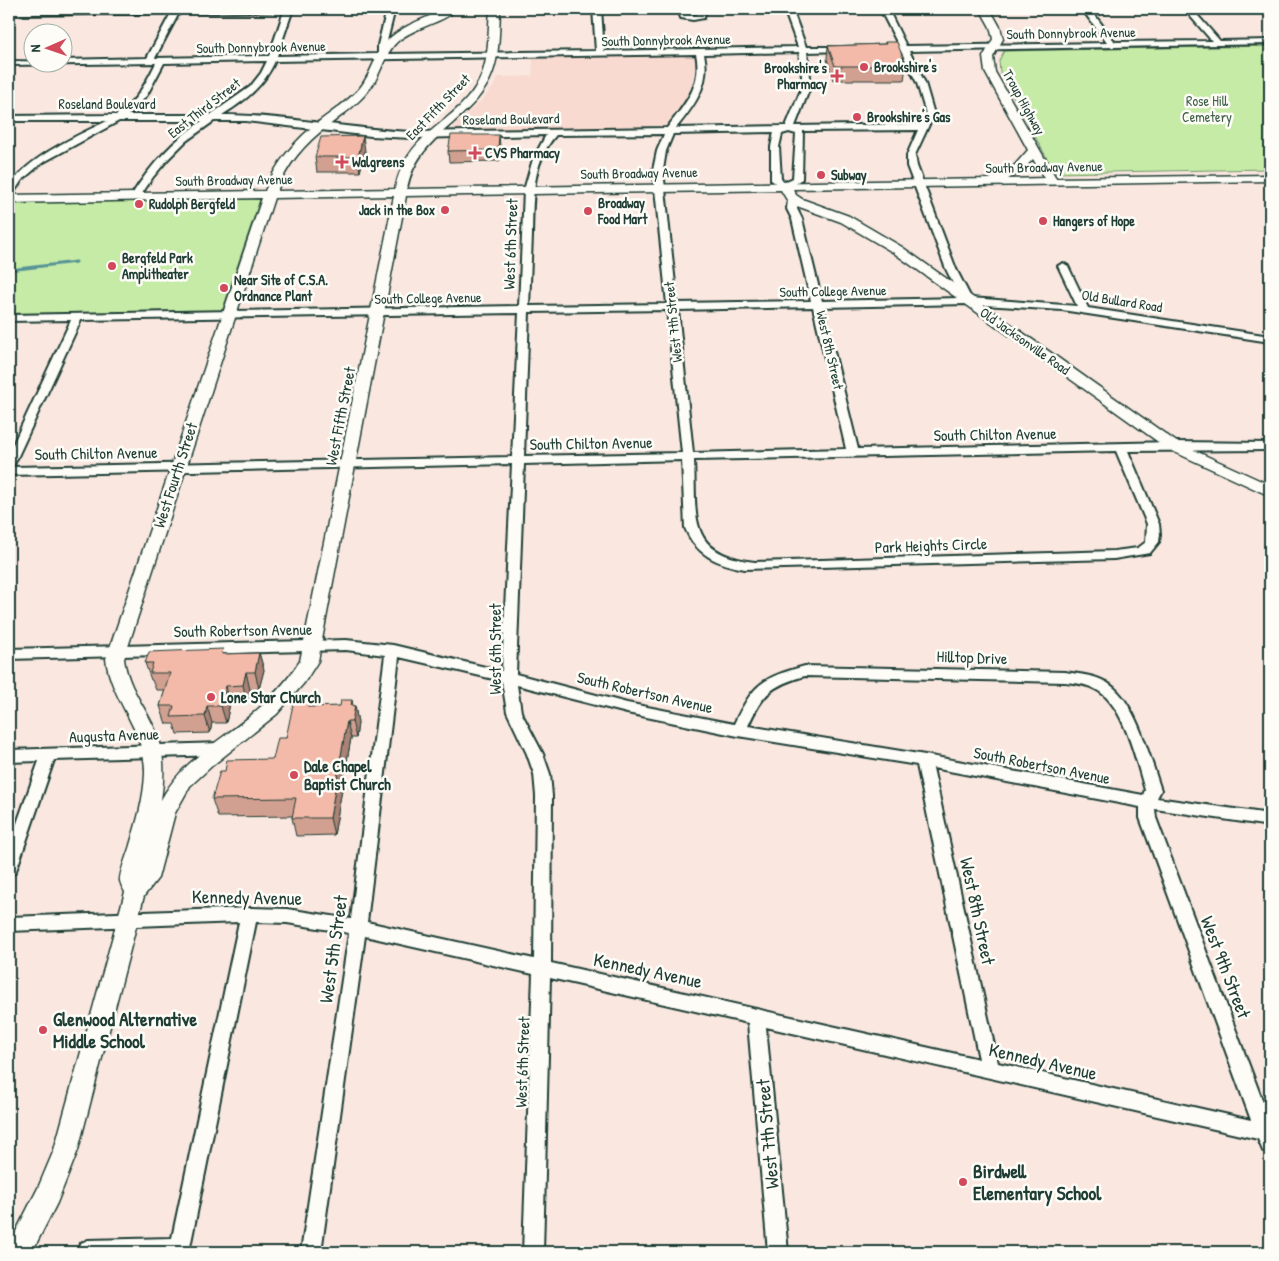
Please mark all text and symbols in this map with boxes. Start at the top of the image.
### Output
north arrow [22,22,72,72]
street label: South Donnybrook Avenue [1006,22,1136,44]
street label: South Donnybrook Avenue [601,29,731,51]
street label: South Donnybrook Avenue [196,36,326,58]
text: N [25,44,44,53]
place label: Brookshire's [874,57,937,76]
place label: Brookshire's Pharmacy [764,58,828,95]
marker: Brookshire's [858,61,870,73]
street label: Troup Highway [998,66,1050,138]
street label: East Fifth Street [401,69,474,144]
marker: Brookshire's Pharmacy [831,70,843,82]
street label: East Third Street [163,73,244,142]
park label: Rose Hill Cemetery [1182,91,1232,127]
street label: Roseland Boulevard [59,94,156,113]
place label: Brookshire's Gas [867,107,951,126]
street label: Roseland Boulevard [462,108,560,129]
marker: Brookshire's Gas [851,111,863,123]
place label: CVS Pharmacy [485,143,560,164]
marker: CVS Pharmacy [469,147,481,159]
place label: Walgreens [352,152,405,173]
marker: Walgreens [336,156,348,168]
street label: South Broadway Avenue [985,156,1103,178]
street label: South Broadway Avenue [580,162,698,184]
place label: Subway [831,165,867,186]
street label: South Broadway Avenue [175,169,293,191]
marker: Subway [815,169,827,181]
place label: Broadway Food Mart [597,193,648,228]
place label: Rudolph Bergfeld [149,194,235,215]
marker: Rudolph Bergfeld [133,198,145,210]
street label: West 6th Street [497,198,523,290]
place label: Jack in the Box [359,200,435,219]
marker: Jack in the Box [439,204,451,216]
marker: Broadway Food Mart [582,205,594,217]
place label: Hangers of Hope [1053,211,1135,232]
marker: Hangers of Hope [1037,215,1049,227]
place label: Bergfeld Park Amplitheater [122,248,193,285]
marker: Bergfeld Park Amplitheater [106,260,118,272]
place label: Near Site of C.S.A. Ordnance Plant [234,270,328,305]
street label: South College Avenue [779,280,887,302]
street label: West 7th Street [659,281,686,363]
marker: Near Site of C.S.A. Ordnance Plant [218,282,230,294]
street label: Old Bullard Road [1080,285,1164,316]
street label: South College Avenue [374,287,482,309]
street label: Old Jacksonville Road [976,302,1075,379]
street label: West 8th Street [812,309,849,391]
street label: West Fifth Street [320,364,360,467]
street label: West Fourth Street [148,419,203,531]
street label: South Chilton Avenue [933,422,1057,446]
street label: South Chilton Avenue [529,431,653,455]
street label: South Chilton Avenue [34,441,158,465]
street label: Park Heights Circle [874,532,988,558]
street label: West 6th Street [484,603,506,695]
street label: South Robertson Avenue [174,618,313,642]
street label: Hilltop Drive [936,645,1008,669]
street label: South Robertson Avenue [575,666,716,718]
place label: Lone Star Church [221,686,321,708]
marker: Lone Star Church [205,691,217,703]
street label: Augusta Avenue [69,722,160,748]
street label: South Robertson Avenue [972,741,1113,789]
place label: Dale Chapel Baptist Church [304,755,391,796]
marker: Dale Chapel Baptist Church [288,769,300,781]
street label: West 8th Street [954,855,1002,967]
street label: Kennedy Avenue [192,883,303,911]
street label: West 5th Street [313,893,353,1005]
street label: West 9th Street [1195,912,1258,1022]
street label: Kennedy Avenue [591,946,705,994]
place label: Glenwood Alternative Middle School [53,1006,197,1054]
street label: West 6th Street [509,1016,535,1108]
marker: Glenwood Alternative Middle School [37,1024,49,1036]
street label: Kennedy Avenue [986,1036,1100,1086]
street label: West 7th Street [749,1078,785,1190]
place label: Birdwell Elementary School [973,1158,1102,1207]
marker: Birdwell Elementary School [957,1176,969,1188]

